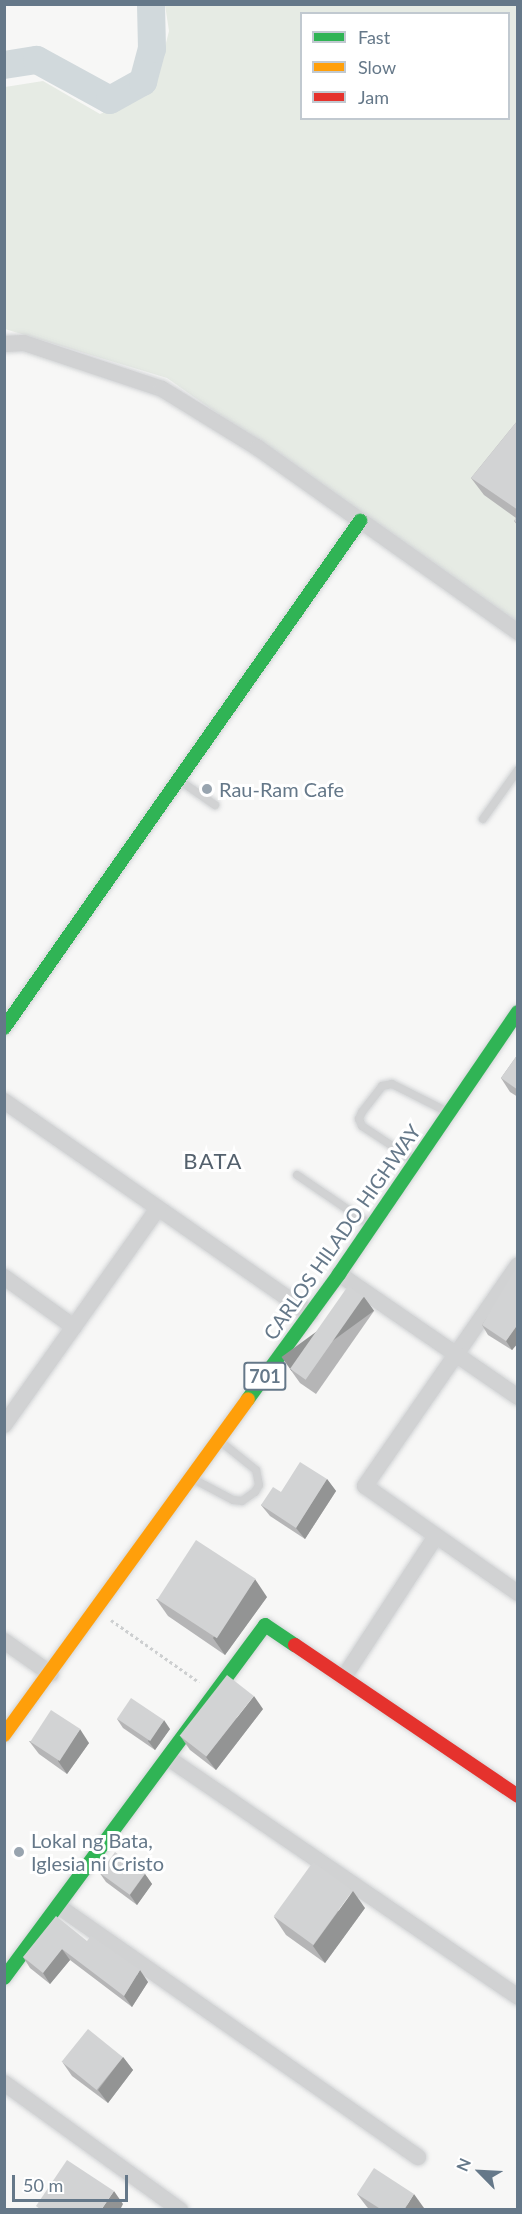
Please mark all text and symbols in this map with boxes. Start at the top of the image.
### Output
legend [300,12,510,120]
text: Fast [358,26,390,48]
text: Slow [358,56,396,78]
text: Jam [358,86,389,108]
place label: Rau-Ram Cafe [219,777,344,801]
marker: Rau-Ram Cafe [200,782,214,796]
street label: CARLOS HILADO HIGHWAY [258,1120,426,1344]
district label: BATA [183,1148,243,1174]
road number: 701 [242,1361,288,1391]
place label: Lokal ng Bata, Iglesia ni Cristo [31,1828,164,1875]
marker: Lokal ng Bata, Iglesia ni Cristo [12,1845,26,1859]
north arrow [450,2142,510,2202]
text: N [452,2155,474,2174]
scale bar [15,2163,130,2201]
text: 50 m [23,2174,63,2196]

